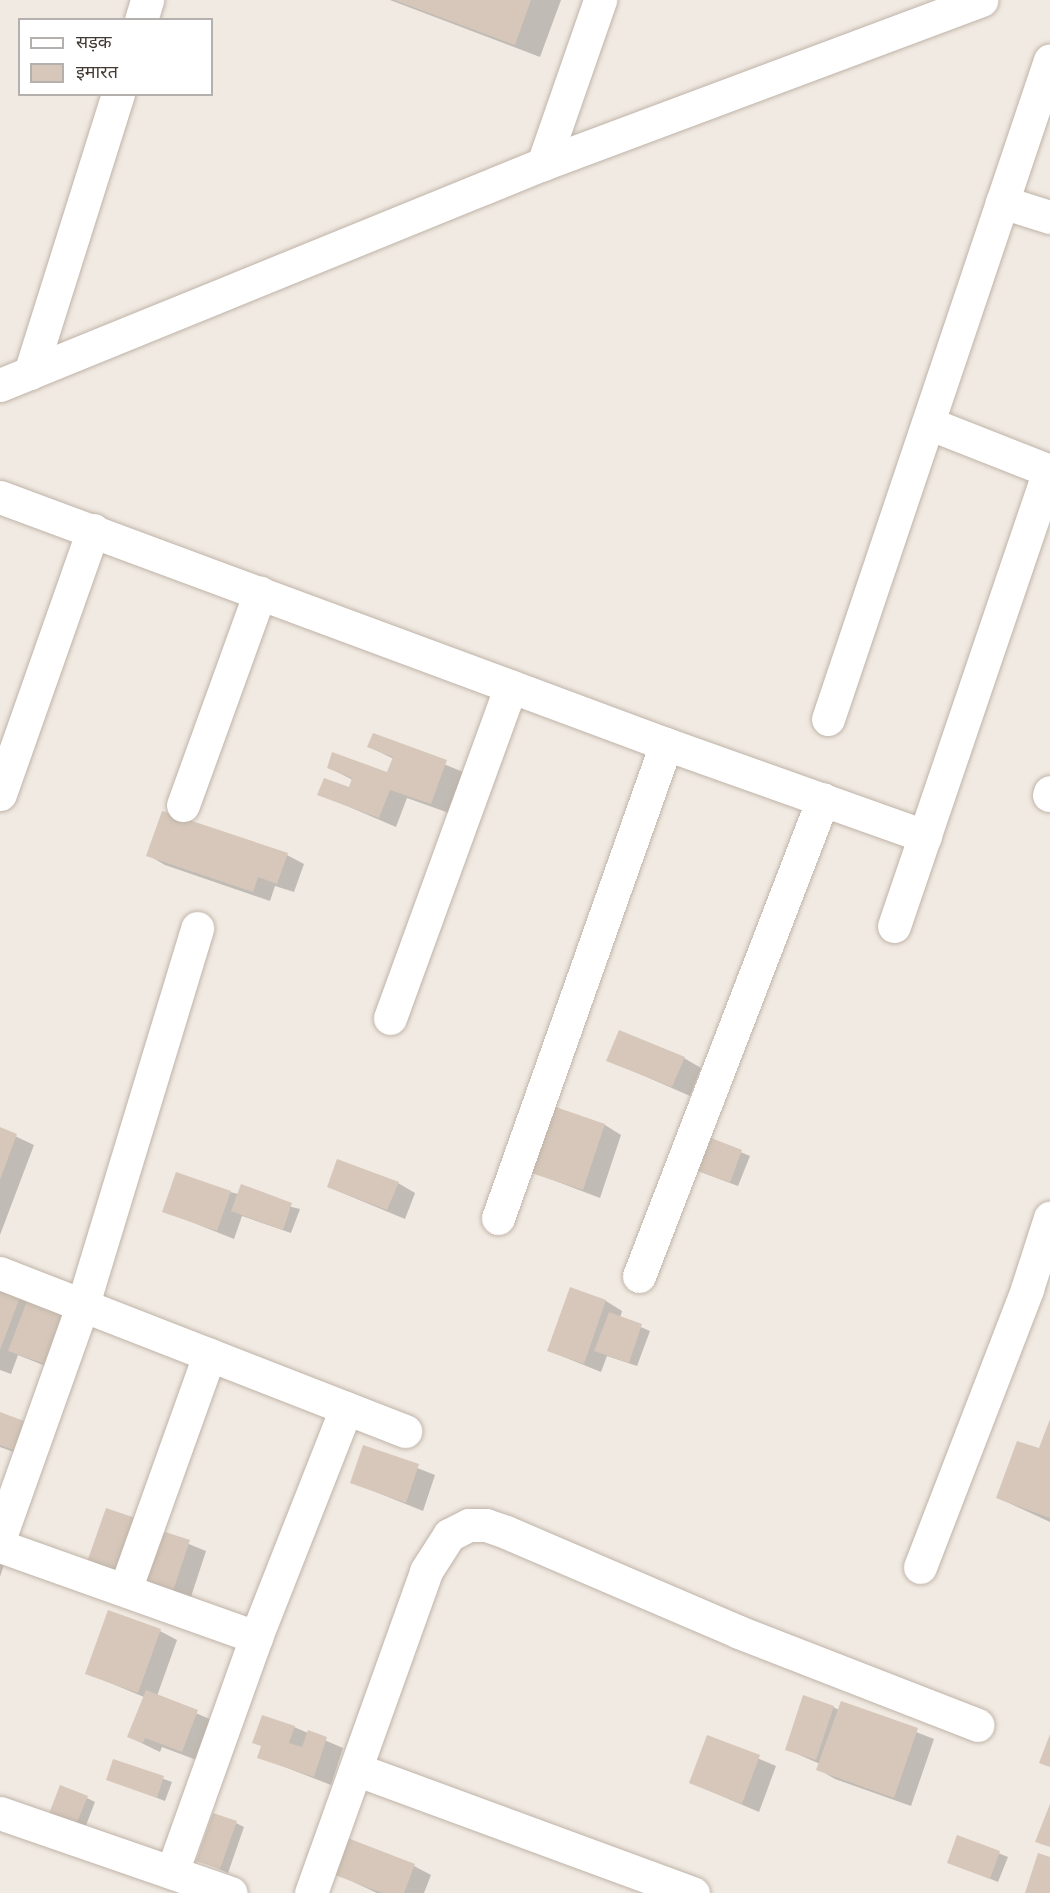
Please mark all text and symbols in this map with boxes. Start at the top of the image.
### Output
legend [18,18,213,96]
text: सड़क [76,31,112,53]
text: इमारत [76,61,118,83]

